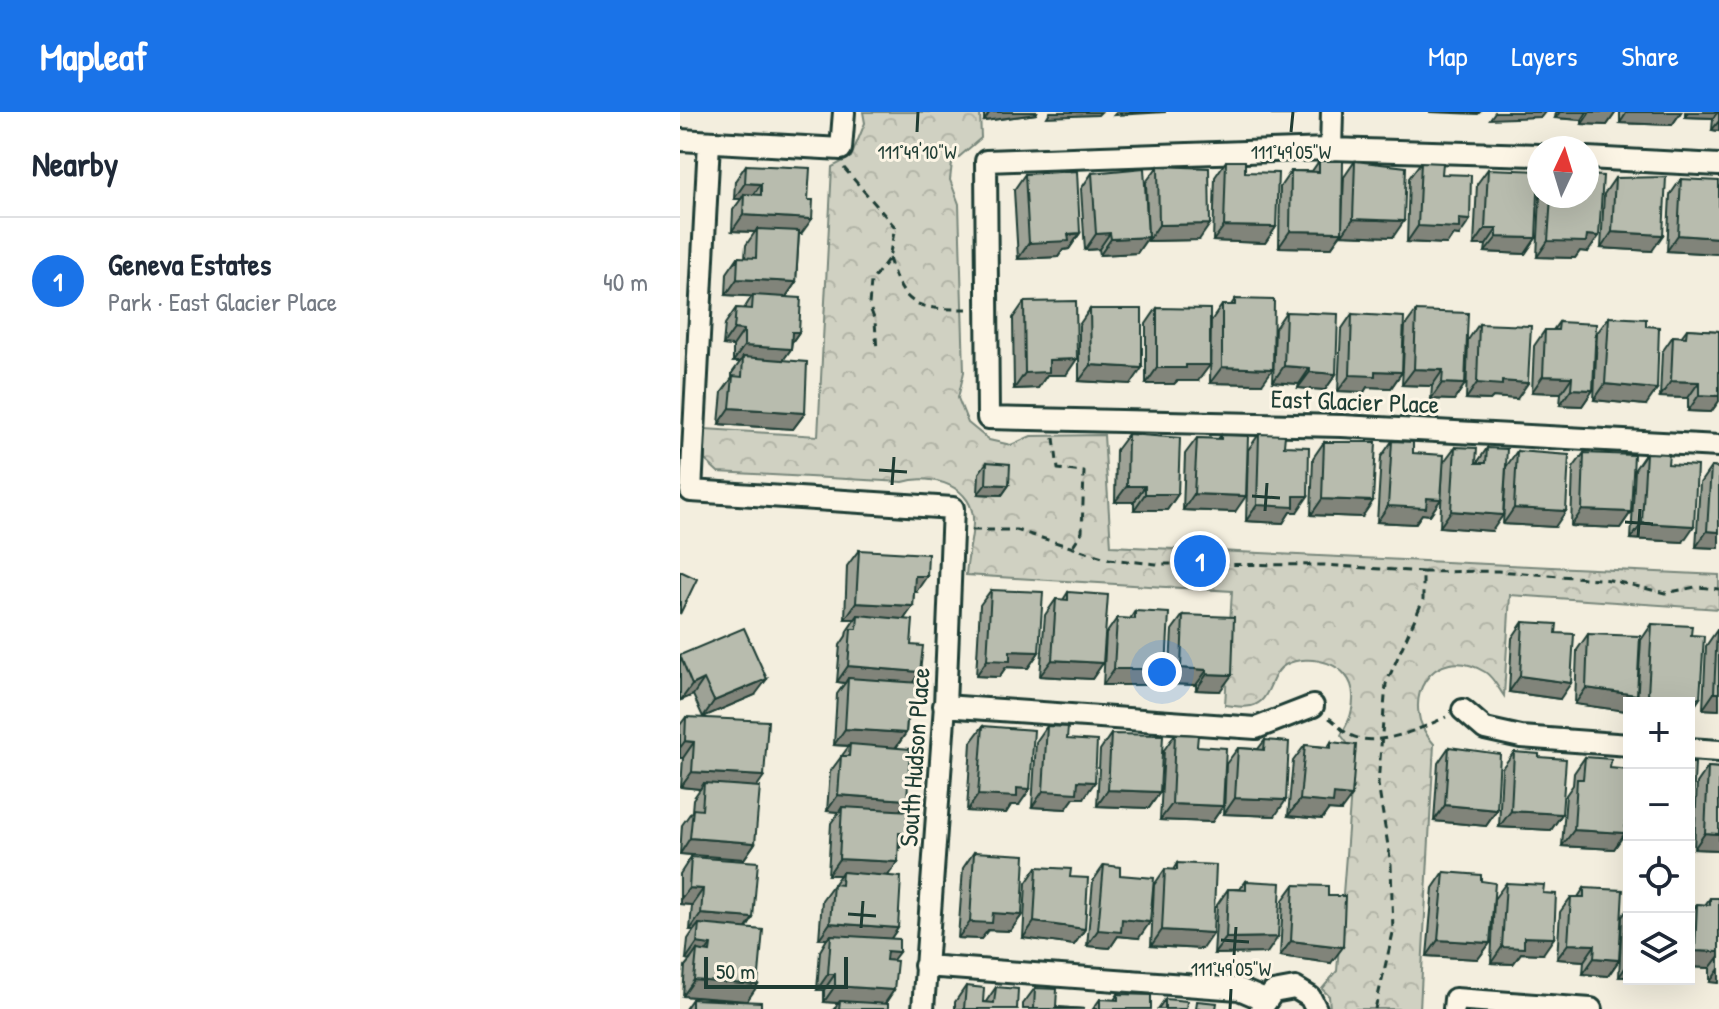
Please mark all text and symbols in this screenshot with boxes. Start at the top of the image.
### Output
text: Mapleaf [40,30,148,82]
text: Map [1428,37,1468,75]
text: Layers [1512,37,1577,75]
text: Share [1621,37,1679,75]
north arrow [1527,136,1599,208]
text: 111°49'10"W [877,138,957,165]
text: 111°49'05"W [1251,138,1332,165]
text: Nearby [32,141,118,187]
text: Geneva Estates [108,244,271,284]
text: 1 [53,264,63,299]
text: 40 m [603,264,648,299]
text: Park · East Glacier Place [108,284,337,319]
street label: East Glacier Place [1270,381,1440,421]
pin: 1 [1174,531,1226,591]
your location [1142,652,1182,692]
street label: South Hudson Place [890,666,938,848]
map controls [1623,697,1695,985]
button: + [1623,697,1695,769]
button: − [1623,769,1695,841]
button: locate [1623,841,1695,913]
button: layers [1623,913,1695,985]
scale bar [704,953,848,989]
text: 111°49'05"W [1191,955,1272,982]
text: 50 m [716,956,755,986]

